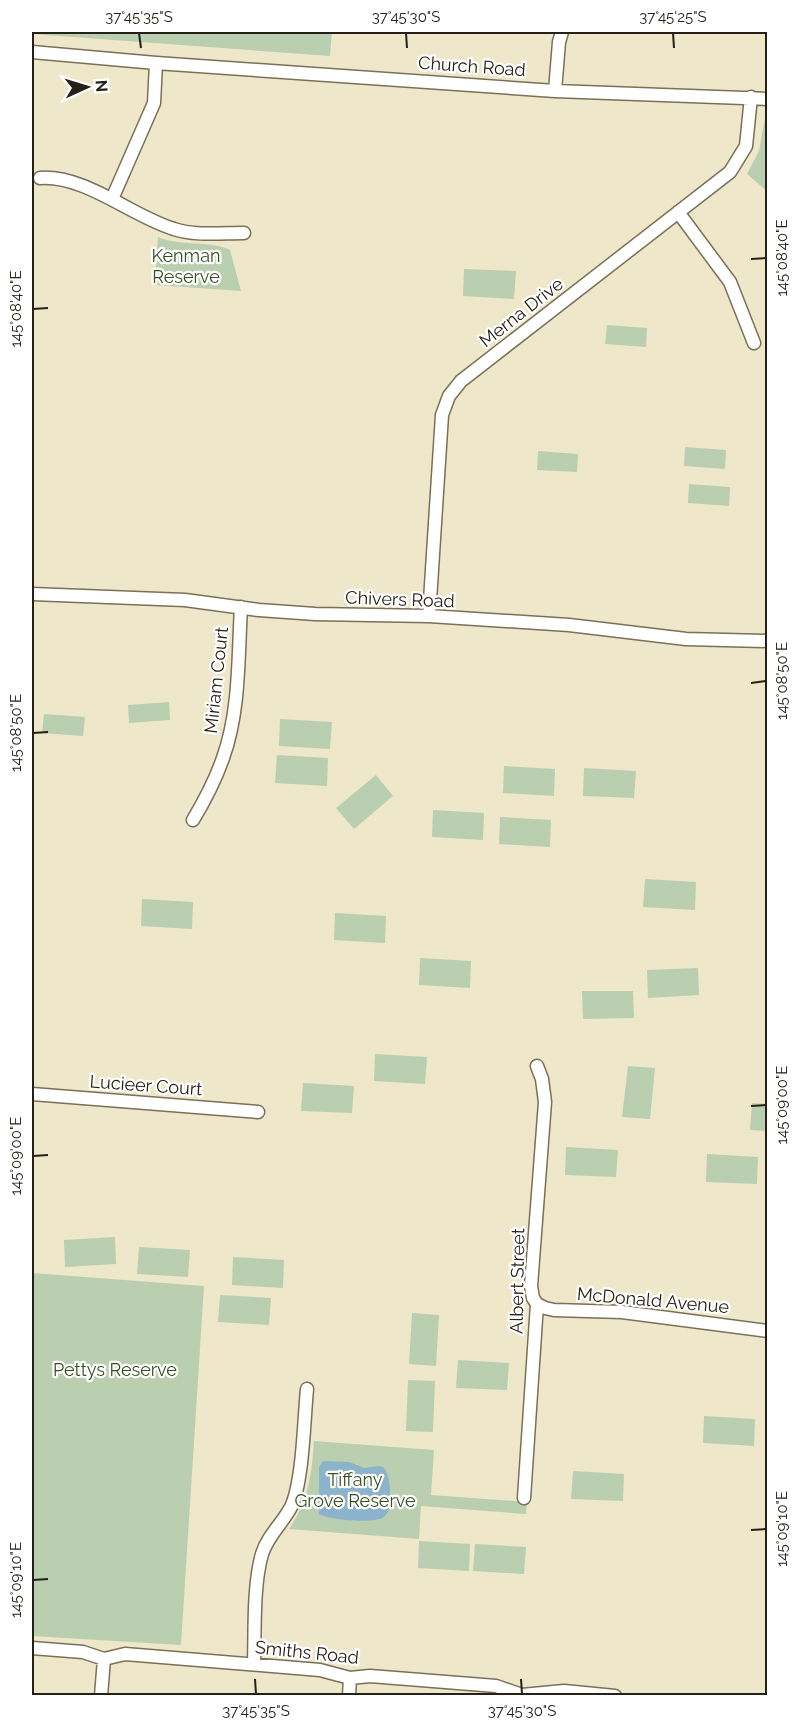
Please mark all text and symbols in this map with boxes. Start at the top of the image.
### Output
text: 37°45'35"S [105,8,173,26]
text: 37°45'30"S [372,8,440,26]
text: 37°45'25"S [639,8,707,26]
street label: Church Road [418,52,526,80]
north arrow [57,57,117,117]
text: N [92,79,111,93]
text: 145°08'40"E [773,219,791,297]
park label: Kenman Reserve [152,245,220,287]
text: 145°08'40"E [7,270,25,348]
street label: Merna Drive [475,273,567,351]
street label: Chivers Road [345,587,455,611]
street label: Miriam Court [200,626,232,734]
text: 145°08'50"E [773,642,791,720]
text: 145°08'50"E [7,694,25,772]
text: 145°09'00"E [773,1066,791,1144]
street label: Lucieer Court [89,1071,203,1099]
text: 145°09'00"E [7,1117,25,1195]
street label: Albert Street [506,1228,528,1334]
street label: McDonald Avenue [576,1283,730,1317]
park label: Pettys Reserve [53,1359,177,1380]
park label: Tiffany Grove Reserve [294,1469,416,1511]
text: 145°09'10"E [773,1491,791,1567]
text: 145°09'10"E [7,1542,25,1618]
street label: Smiths Road [254,1636,360,1668]
text: 37°45'35"S [222,1702,290,1720]
text: 37°45'30"S [488,1702,556,1720]

